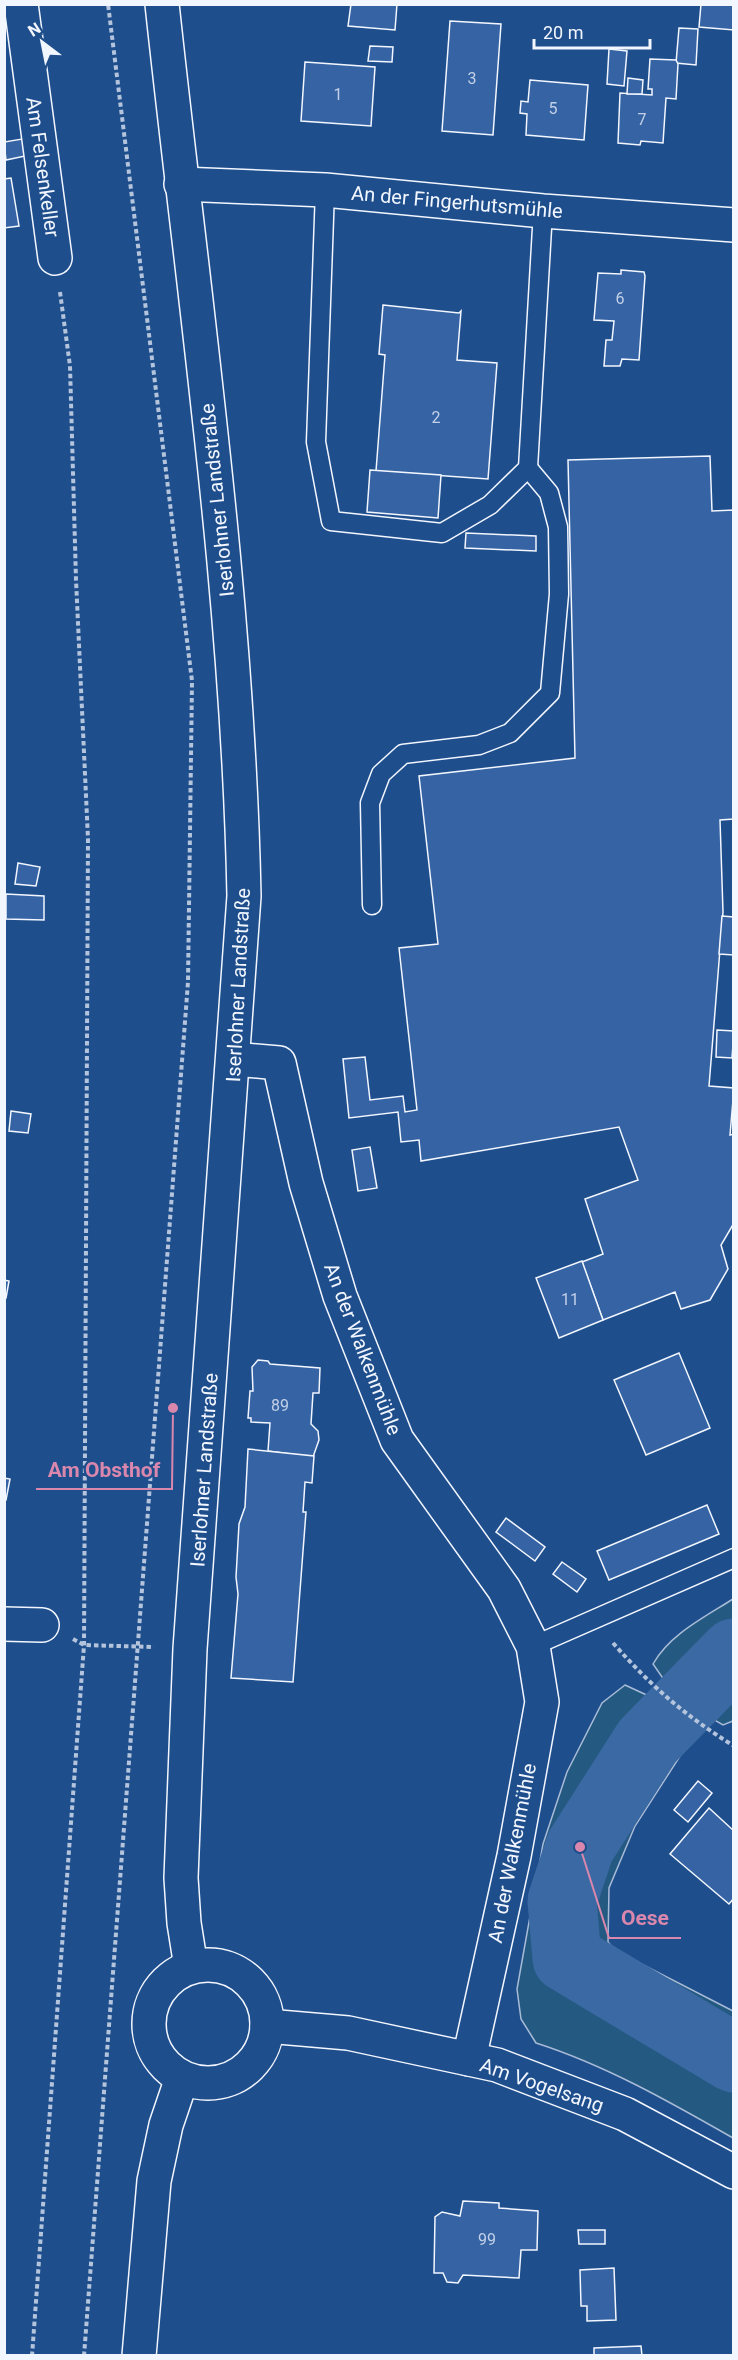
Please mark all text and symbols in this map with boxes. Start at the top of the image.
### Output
north arrow [12,12,72,72]
scale bar [534,12,650,50]
text: N [24,19,44,41]
text: 20 m [543,22,583,43]
house number: 3 [468,69,477,88]
house number: 1 [334,85,343,104]
street label: Am Felsenkeller [21,95,65,239]
house number: 5 [549,99,558,118]
house number: 7 [638,110,647,129]
street label: An der Fingerhutsmühle [350,181,564,223]
house number: 6 [616,289,625,308]
street label: Iserlohner Landstraße [195,402,239,598]
house number: 2 [432,408,441,427]
street label: Iserlohner Landstraße [221,887,255,1083]
street label: An der Walkenmühle [319,1260,407,1438]
house number: 11 [561,1290,579,1309]
street label: Iserlohner Landstraße [185,1372,223,1568]
house number: 89 [271,1396,289,1415]
callout: Am Obsthof [36,1450,172,1489]
text: Am Obsthof [48,1458,161,1482]
street label: An der Walkenmühle [483,1761,541,1945]
callout: Oese [609,1899,681,1938]
text: Oese [621,1906,669,1930]
street label: Am Vogelsang [477,2053,607,2117]
house number: 99 [478,2230,496,2249]

